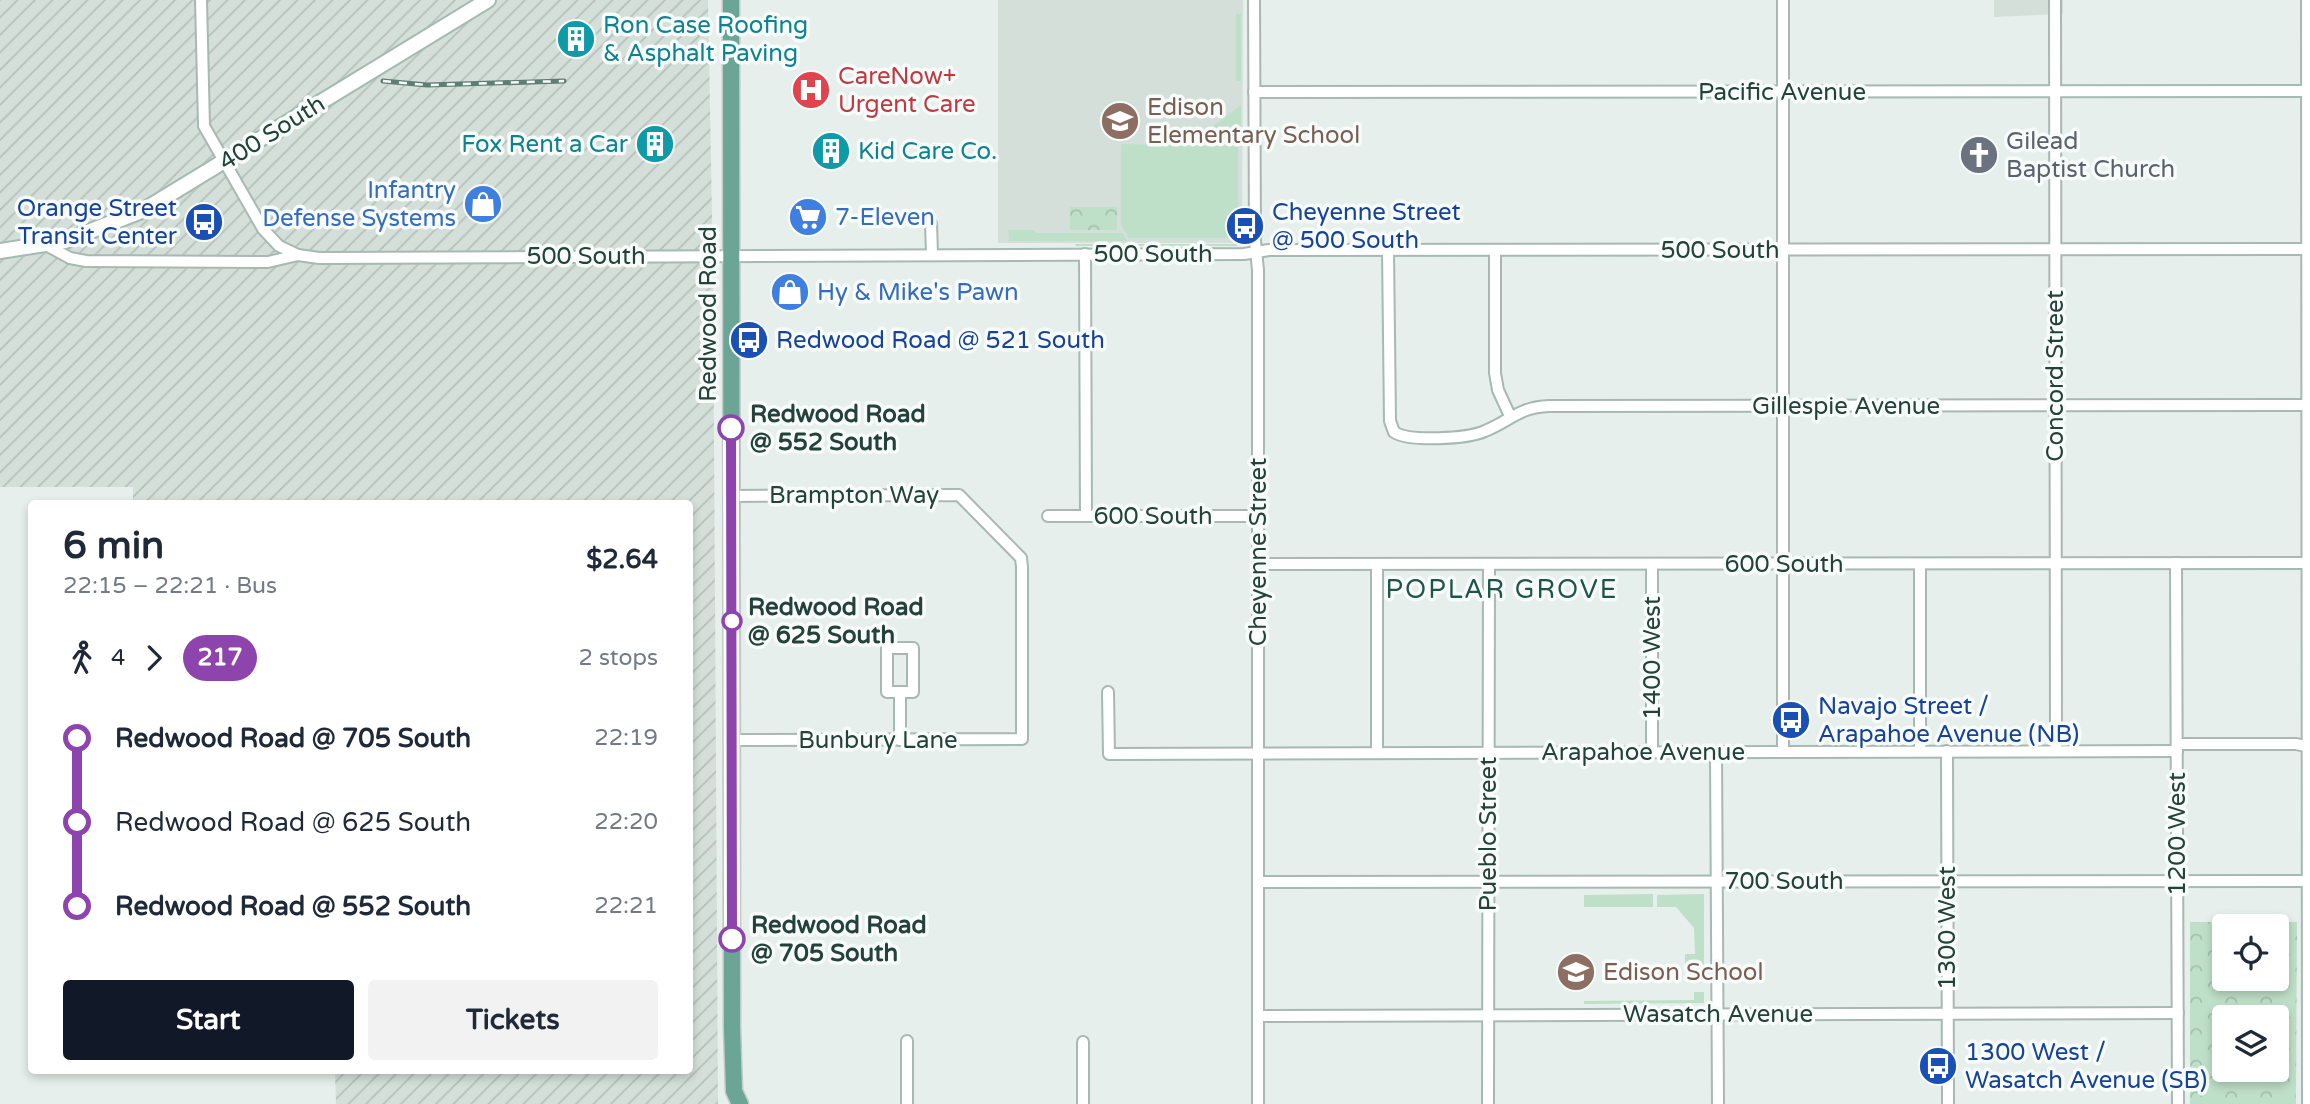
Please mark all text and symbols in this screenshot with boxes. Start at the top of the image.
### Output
place label: Ron Case Roofing & Asphalt Paving [603,11,808,68]
building icon: Ron Case Roofing & Asphalt Paving [555,18,597,60]
place label: CareNow+ Urgent Care [838,62,976,119]
hospital icon: CareNow+ Urgent Care [790,69,832,111]
street label: Pacific Avenue [1698,78,1866,107]
street label: 400 South [214,89,330,177]
place label: Edison Elementary School [1147,93,1360,150]
school or university icon: Edison Elementary School [1099,100,1141,142]
building icon: Fox Rent a Car [634,123,676,165]
place label: Gilead Baptist Church [2006,127,2175,184]
place label: Fox Rent a Car [461,130,629,159]
building icon: Kid Care Co. [810,130,852,172]
church icon: Gilead Baptist Church [1958,134,2000,176]
place label: Kid Care Co. [858,137,997,166]
place label: Infantry Defense Systems [262,176,456,233]
shop icon: Infantry Defense Systems [462,183,504,225]
place label: Orange Street Transit Center [17,194,178,251]
supermarket icon: 7-Eleven [787,196,829,238]
place label: Cheyenne Street @ 500 South [1272,198,1461,255]
bus stop icon: Orange Street Transit Center [183,201,225,243]
place label: 7-Eleven [835,203,935,232]
bus stop icon: Cheyenne Street @ 500 South [1224,205,1266,247]
street label: Redwood Road [694,226,723,402]
street label: 500 South [1660,236,1780,265]
street label: 500 South [1093,240,1213,269]
street label: 500 South [526,242,646,271]
shop icon: Hy & Mike's Pawn [769,271,811,313]
place label: Hy & Mike's Pawn [817,278,1019,307]
street label: Concord Street [2041,290,2070,462]
bus stop icon: Redwood Road @ 521 South [728,319,770,361]
place label: Redwood Road @ 521 South [776,326,1105,355]
street label: Gillespie Avenue [1752,392,1940,421]
place label: Redwood Road @ 552 South [750,400,926,457]
marker: Redwood Road @ 552 South [718,415,744,441]
street label: Cheyenne Street [1244,458,1273,646]
street label: Brampton Way [769,481,939,510]
street label: 600 South [1093,502,1213,531]
text: 6 min [63,523,164,569]
text: $2.64 [586,544,658,575]
street label: 600 South [1724,550,1844,579]
text: 22:15 – 22:21 · Bus [63,572,277,600]
district label: POPLAR GROVE [1386,574,1618,605]
place label: Redwood Road @ 625 South [748,593,924,650]
street label: 1400 West [1638,596,1667,720]
marker: Redwood Road @ 625 South [722,611,742,631]
icon: walk [63,639,101,677]
icon: forward [135,639,173,677]
text: 217 [197,643,243,672]
text: 4 [111,644,125,672]
text: 2 stops [578,644,658,672]
place label: Navajo Street / Arapahoe Avenue (NB) [1818,692,2079,749]
bus stop icon: Navajo Street / Arapahoe Avenue (NB) [1770,699,1812,741]
text: Redwood Road @ 705 South [115,723,471,754]
text: 22:19 [594,724,658,752]
street label: Bunbury Lane [798,726,958,755]
street label: Arapahoe Avenue [1541,738,1745,767]
street label: Pueblo Street [1474,757,1503,911]
street label: 1200 West [2163,772,2192,896]
text: Redwood Road @ 625 South [115,807,471,838]
text: 22:20 [594,808,658,836]
street label: 1300 West [1933,866,1962,990]
street label: 700 South [1724,867,1844,896]
text: Redwood Road @ 552 South [115,891,471,922]
text: 22:21 [594,892,658,920]
place label: Redwood Road @ 705 South [751,911,927,968]
map controls [2212,914,2289,1082]
button: locate [2212,914,2289,991]
marker: Redwood Road @ 705 South [719,926,745,952]
school or university icon: Edison School [1555,951,1597,993]
place label: Edison School [1603,958,1763,987]
button: Start [63,980,354,1060]
button: Tickets [368,980,658,1060]
street label: Wasatch Avenue [1623,1000,1813,1029]
button: layers [2212,1005,2289,1082]
place label: 1300 West / Wasatch Avenue (SB) [1965,1038,2207,1095]
bus stop icon: 1300 West / Wasatch Avenue (SB) [1917,1045,1959,1087]

